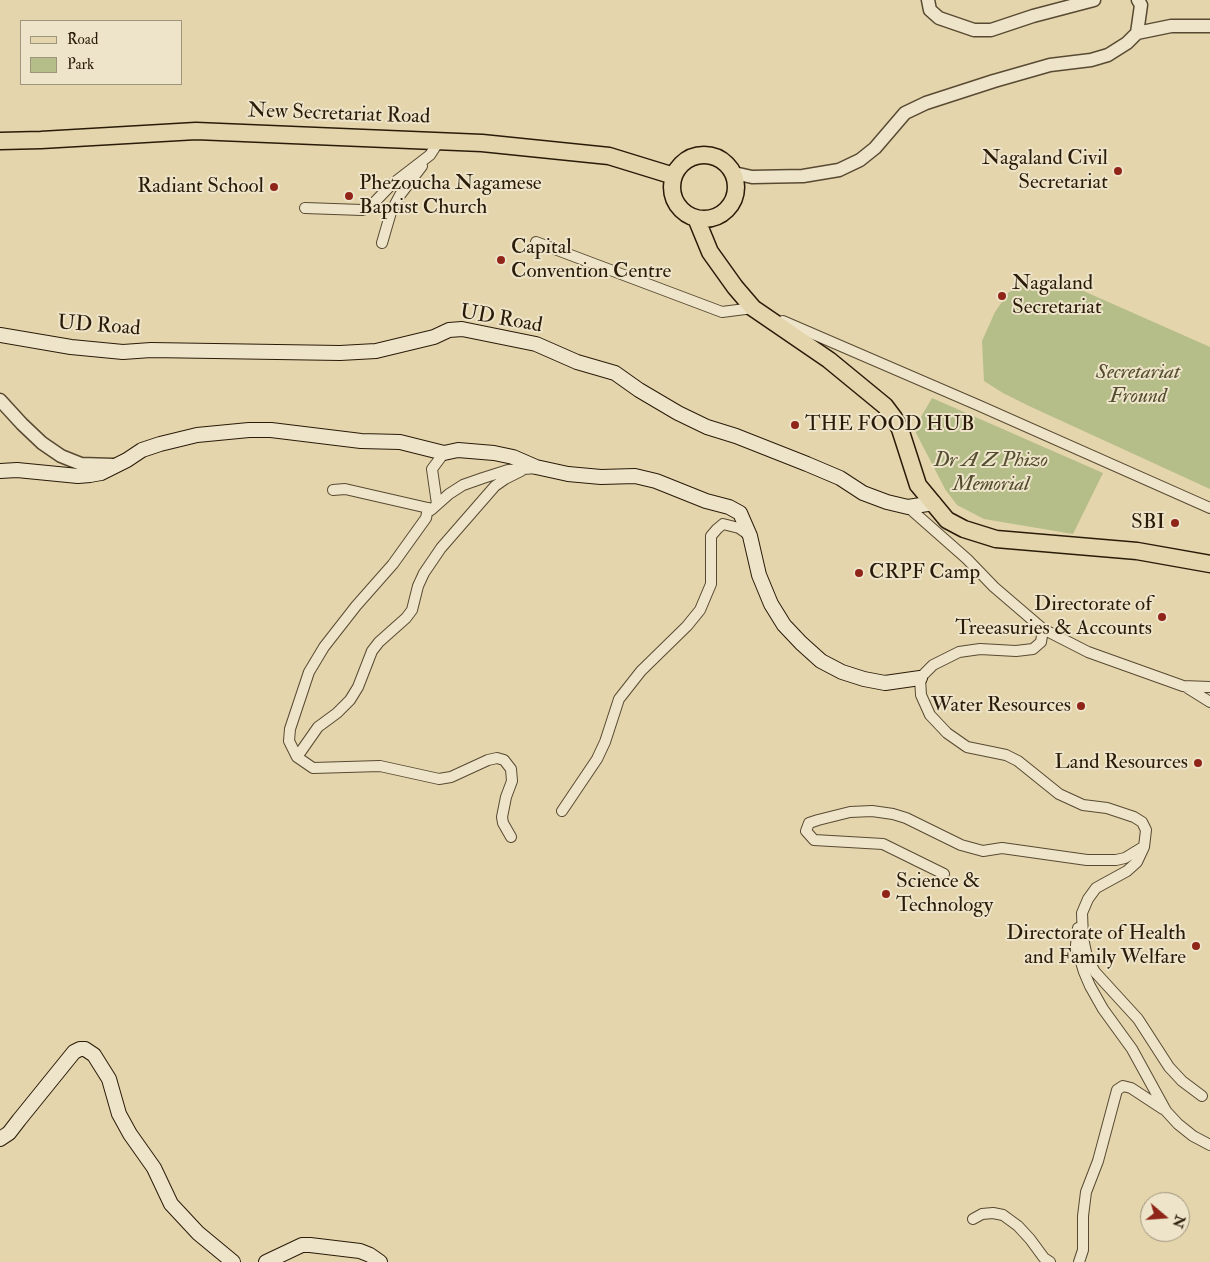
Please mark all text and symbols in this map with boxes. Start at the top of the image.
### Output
legend [20,20,182,85]
text: Road [67,30,98,49]
text: Park [67,55,94,74]
street label: New Secretariat Road [247,99,431,131]
place label: Nagaland Civil Secretariat [982,146,1108,196]
marker: Nagaland Civil Secretariat [1112,165,1124,177]
place label: Phezoucha Nagamese Baptist Church [359,171,542,221]
place label: Radiant School [137,174,264,200]
marker: Radiant School [268,181,280,193]
marker: Phezoucha Nagamese Baptist Church [343,190,355,202]
place label: Capital Convention Centre [511,235,671,285]
marker: Capital Convention Centre [495,254,507,266]
place label: Nagaland Secretariat [1012,271,1102,321]
marker: Nagaland Secretariat [996,290,1008,302]
street label: UD Road [458,300,544,340]
street label: UD Road [57,312,141,342]
park label: Secretariat Fround [1096,360,1180,410]
place label: THE FOOD HUB [805,412,975,438]
marker: THE FOOD HUB [789,419,801,431]
park label: Dr A Z Phizo Memorial [934,448,1048,498]
place label: SBI [1131,510,1165,536]
marker: SBI [1169,517,1181,529]
place label: CRPF Camp [869,560,980,586]
marker: CRPF Camp [853,567,865,579]
place label: Directorate of Treeasuries & Accounts [955,592,1152,642]
marker: Directorate of Treeasuries & Accounts [1156,611,1168,623]
place label: Water Resources [931,693,1071,719]
marker: Water Resources [1075,700,1087,712]
place label: Land Resources [1055,750,1188,776]
marker: Land Resources [1192,757,1204,769]
place label: Science & Technology [896,869,993,919]
marker: Science & Technology [880,888,892,900]
place label: Directorate of Health and Family Welfare [1006,921,1186,971]
marker: Directorate of Health and Family Welfare [1190,940,1202,952]
north arrow [1140,1192,1190,1242]
text: N [1169,1213,1189,1230]

